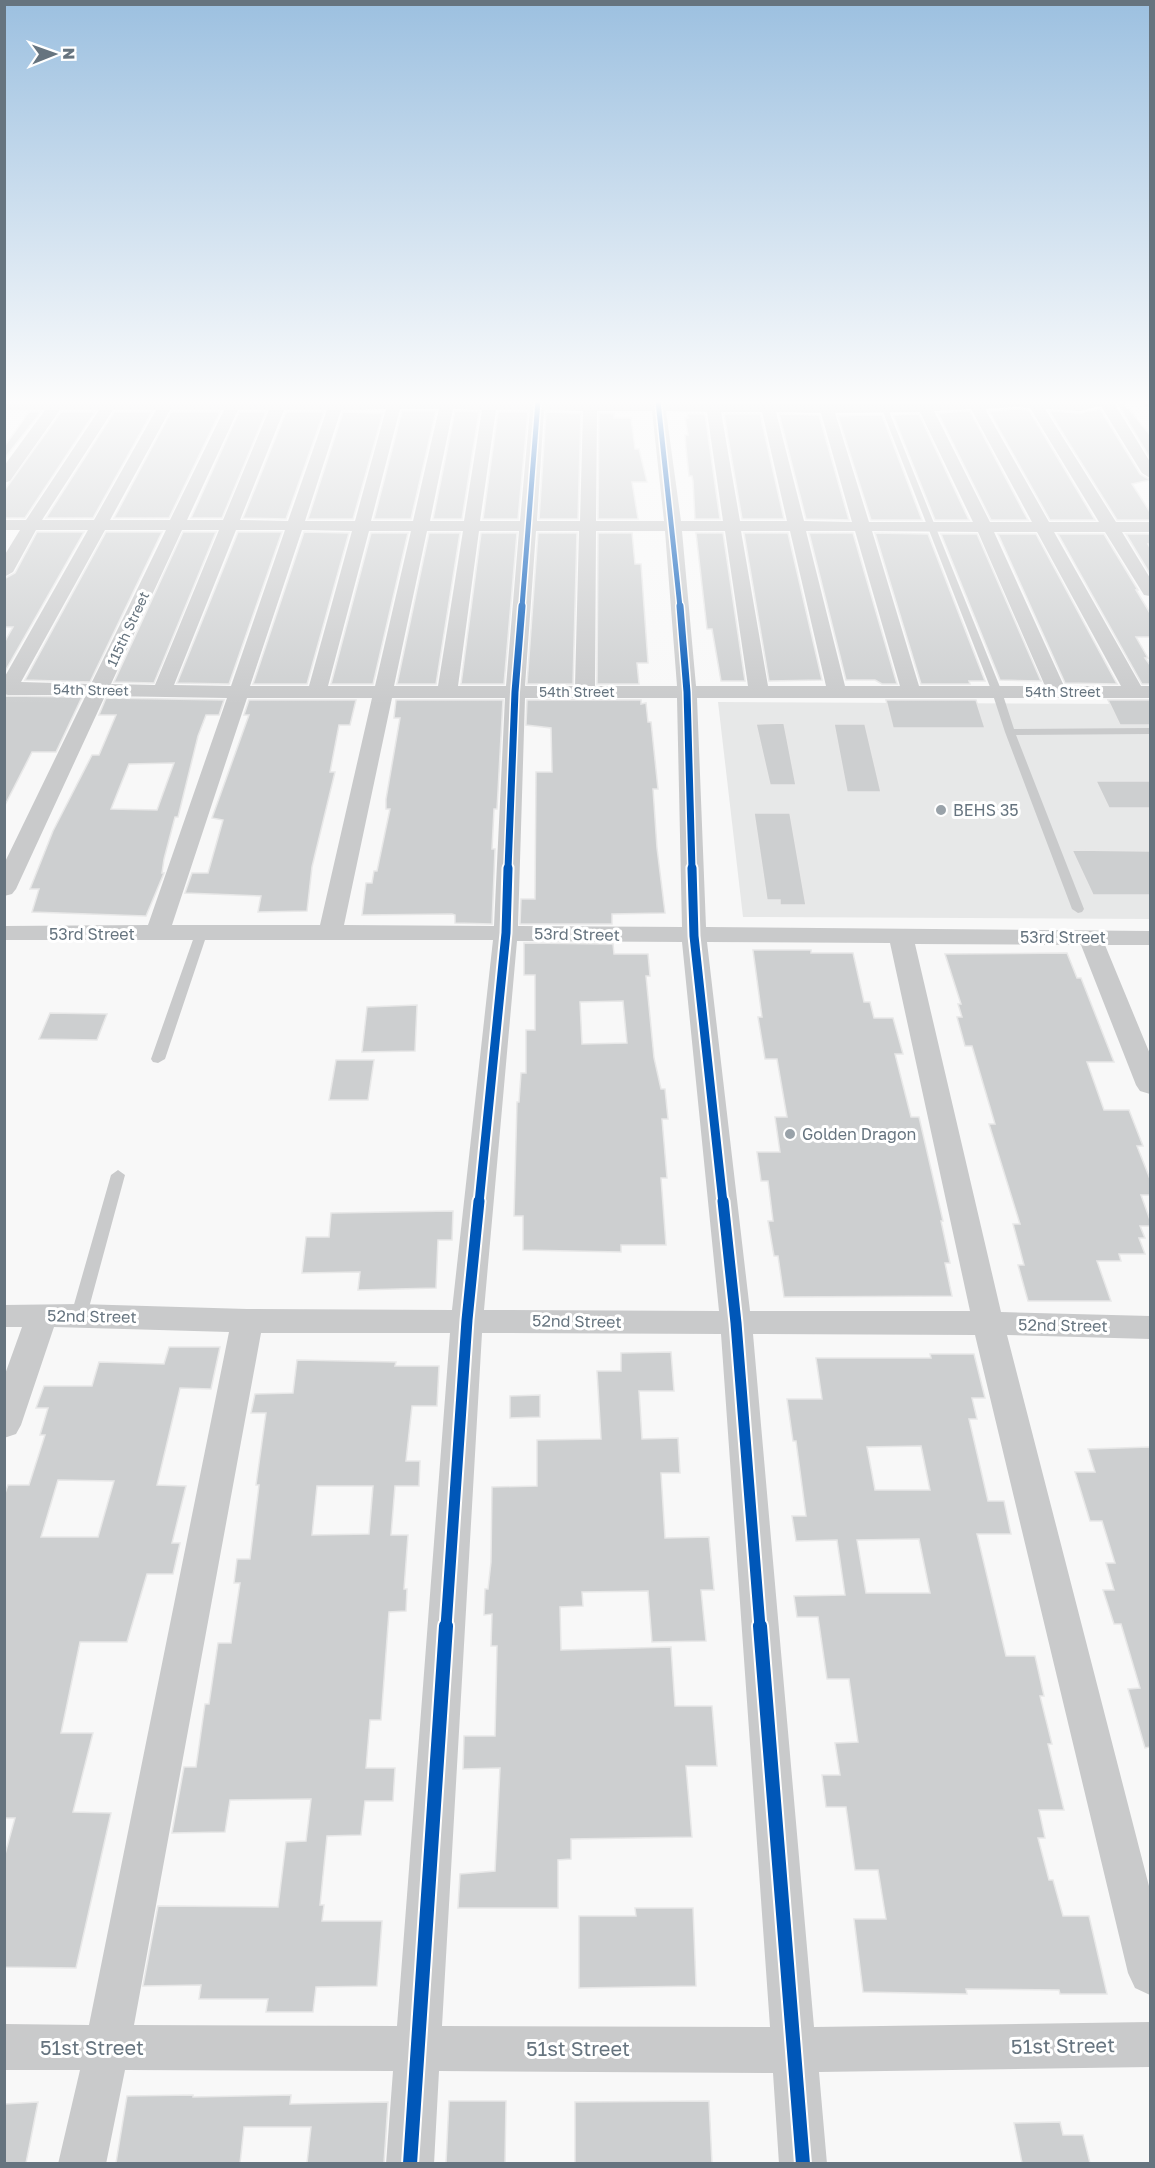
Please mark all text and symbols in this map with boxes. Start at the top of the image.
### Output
north arrow [24,24,84,84]
text: N [59,47,79,60]
street label: 115th Street [103,589,152,669]
street label: 54th Street [53,680,129,699]
street label: 54th Street [539,683,615,700]
street label: 54th Street [1025,683,1101,700]
place label: BEHS 35 [953,800,1019,820]
marker: BEHS 35 [934,803,948,817]
street label: 53rd Street [534,923,620,945]
street label: 53rd Street [49,924,135,944]
street label: 53rd Street [1020,927,1106,947]
place label: Golden Dragon [802,1124,916,1144]
marker: Golden Dragon [783,1127,797,1141]
street label: 52nd Street [47,1305,137,1327]
street label: 52nd Street [532,1310,622,1332]
street label: 52nd Street [1018,1314,1108,1336]
street label: 51st Street [1011,2032,1115,2058]
street label: 51st Street [40,2035,144,2059]
street label: 51st Street [526,2036,630,2060]

